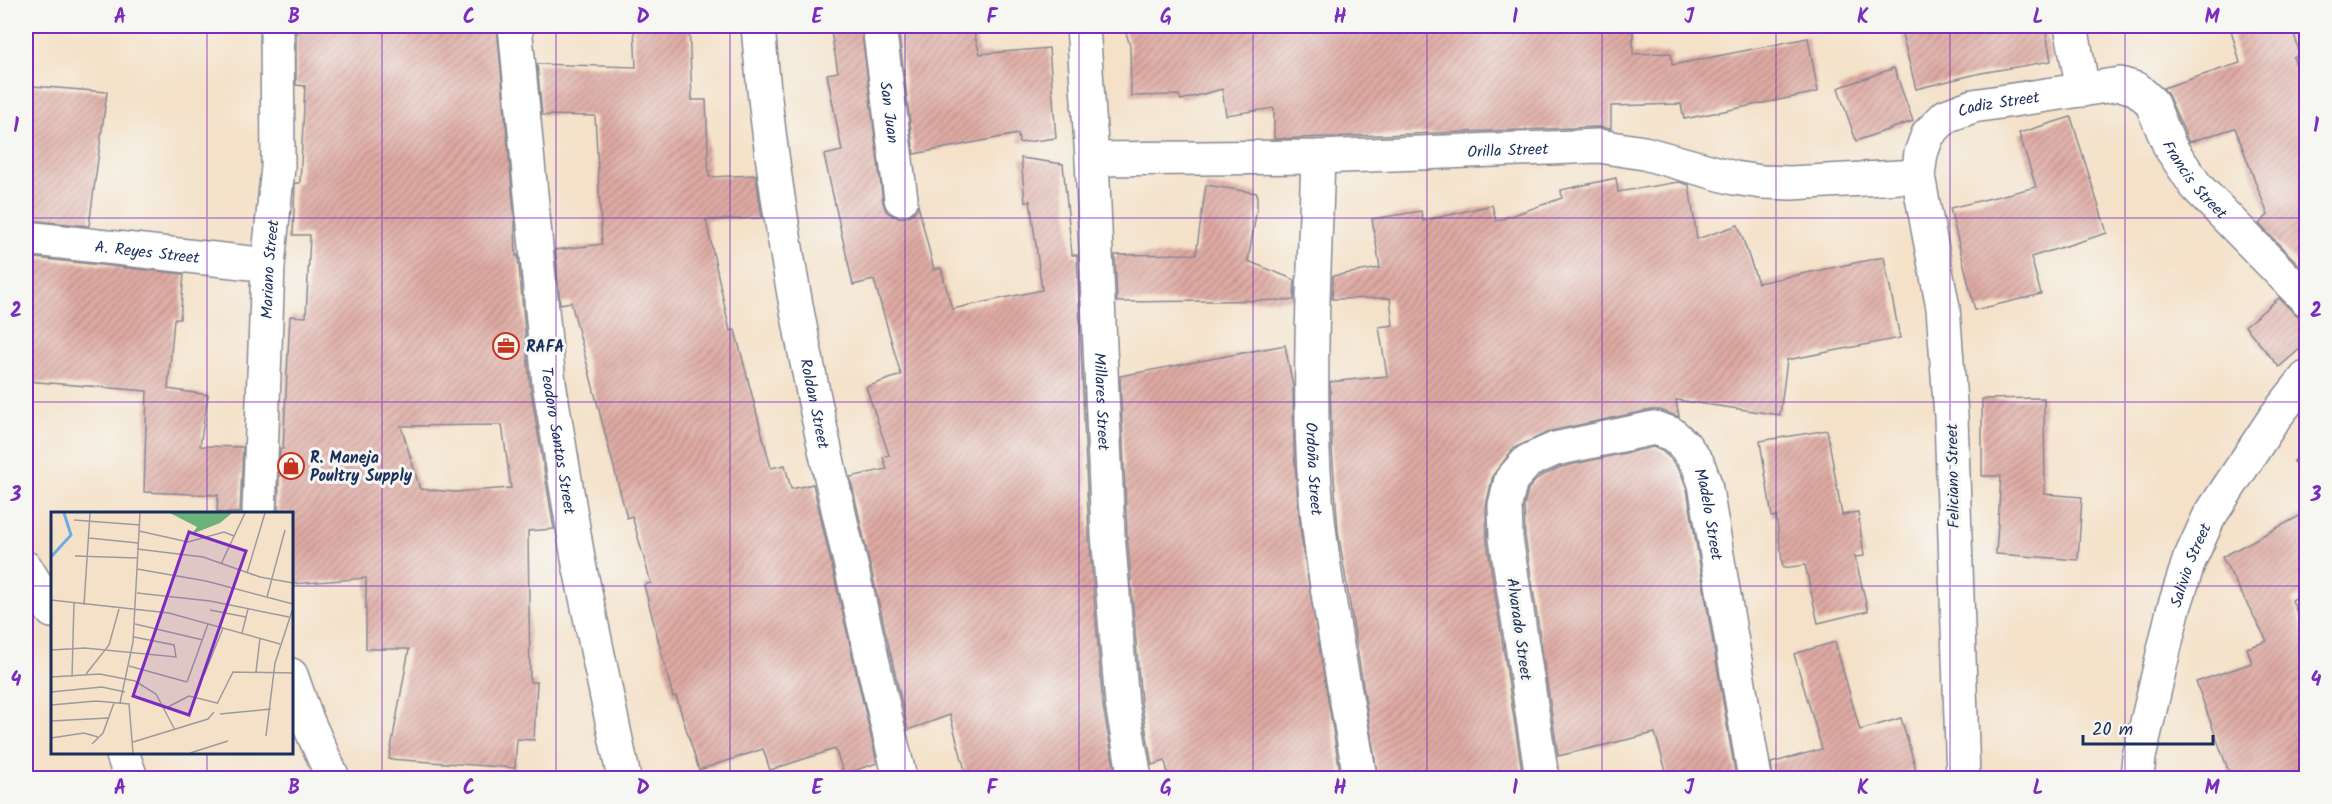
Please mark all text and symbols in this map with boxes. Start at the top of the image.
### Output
text: A [114,2,126,34]
text: B [288,2,300,34]
text: C [463,2,475,34]
text: D [636,2,650,34]
text: E [811,2,823,34]
text: F [987,2,999,34]
text: G [1160,2,1172,34]
text: H [1333,2,1347,34]
text: I [1512,2,1518,34]
text: J [1684,2,1695,34]
text: K [1857,2,1869,34]
text: L [2033,2,2043,34]
text: M [2204,2,2220,34]
street label: San Juan [872,80,905,145]
street label: Cadiz Street [1954,85,2042,125]
text: 1 [13,111,19,143]
text: 1 [2313,111,2319,143]
street label: Orilla Street [1467,137,1550,165]
street label: Francis Street [2155,137,2233,226]
street label: Mariano Street [255,218,287,319]
street label: A. Reyes Street [93,235,201,271]
text: 2 [10,296,22,328]
text: 2 [2310,296,2322,328]
office icon: RAFA [491,331,521,361]
place label: RAFA [526,335,564,360]
street label: Millares Street [1086,352,1115,452]
street label: Roldan Street [792,356,836,452]
street label: Teodoro Santos Street [534,366,582,517]
street label: Ordoña Street [1298,422,1329,518]
street label: Feliciano Street [1940,423,1967,528]
place label: R. Maneja Poultry Supply [310,446,413,489]
shop icon: R. Maneja Poultry Supply [276,451,306,481]
street label: Madelo Street [1686,465,1729,563]
text: 3 [10,480,22,512]
text: 3 [2310,480,2322,512]
inset map [51,512,292,753]
street label: Salivio Street [2164,519,2219,611]
street label: Alvarado Street [1499,577,1538,683]
text: 4 [11,665,22,697]
text: 4 [2311,665,2322,697]
scale bar [2083,708,2214,746]
text: 20 m [2092,716,2133,745]
text: A [114,773,126,804]
text: B [288,773,300,804]
text: C [463,773,475,804]
text: D [636,773,650,804]
text: E [811,773,823,804]
text: F [987,773,999,804]
text: G [1160,773,1172,804]
text: H [1333,773,1347,804]
text: I [1512,773,1518,804]
text: J [1684,773,1695,804]
text: K [1857,773,1869,804]
text: L [2033,773,2043,804]
text: M [2204,773,2220,804]

